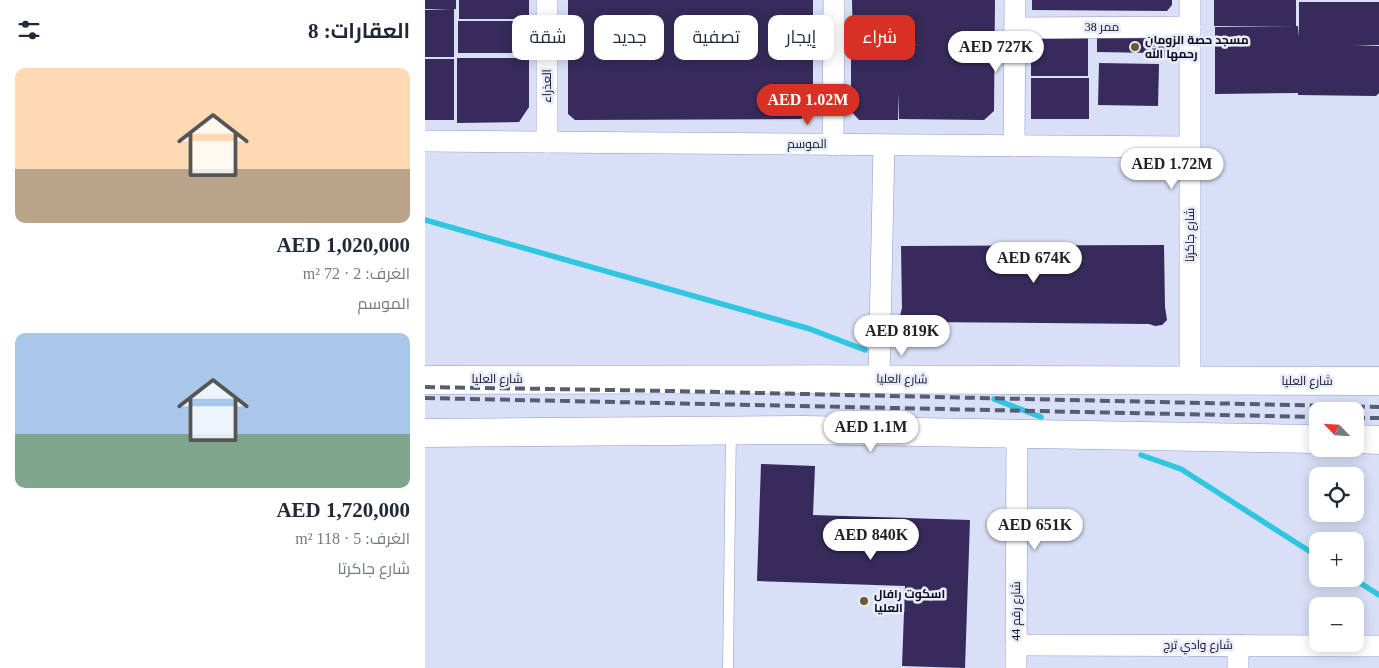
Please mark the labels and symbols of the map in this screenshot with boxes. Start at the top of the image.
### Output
street label: ممر 38 [1085,20,1119,34]
pin: AED 727K [944,30,1048,73]
place label: مسجد حصة الزومان رحمها الله [1145,33,1249,62]
marker: مسجد حصة الزومان رحمها الله [1129,41,1141,53]
street label: العذراء [540,69,554,103]
pin: AED 1.02M [751,84,865,126]
street label: الموسم [787,137,827,152]
pin: AED 1.72M [1115,148,1229,190]
street label: شارع جاكرتا [1183,208,1198,262]
pin: AED 674K [982,242,1086,284]
pin: AED 819K [850,314,954,357]
street label: شارع العليا [471,372,523,387]
street label: شارع العليا [876,372,928,387]
street label: شارع العليا [1281,374,1333,389]
north arrow [1309,402,1364,458]
pin: AED 1.1M [819,410,923,453]
pin: AED 651K [983,508,1087,551]
pin: AED 840K [819,518,923,561]
street label: شارع رقم 44 [1009,581,1024,641]
place label: اسكوت رافال العليا [874,587,945,615]
marker: اسكوت رافال العليا [858,595,870,607]
street label: شارع وادي ترج [1163,638,1233,655]

